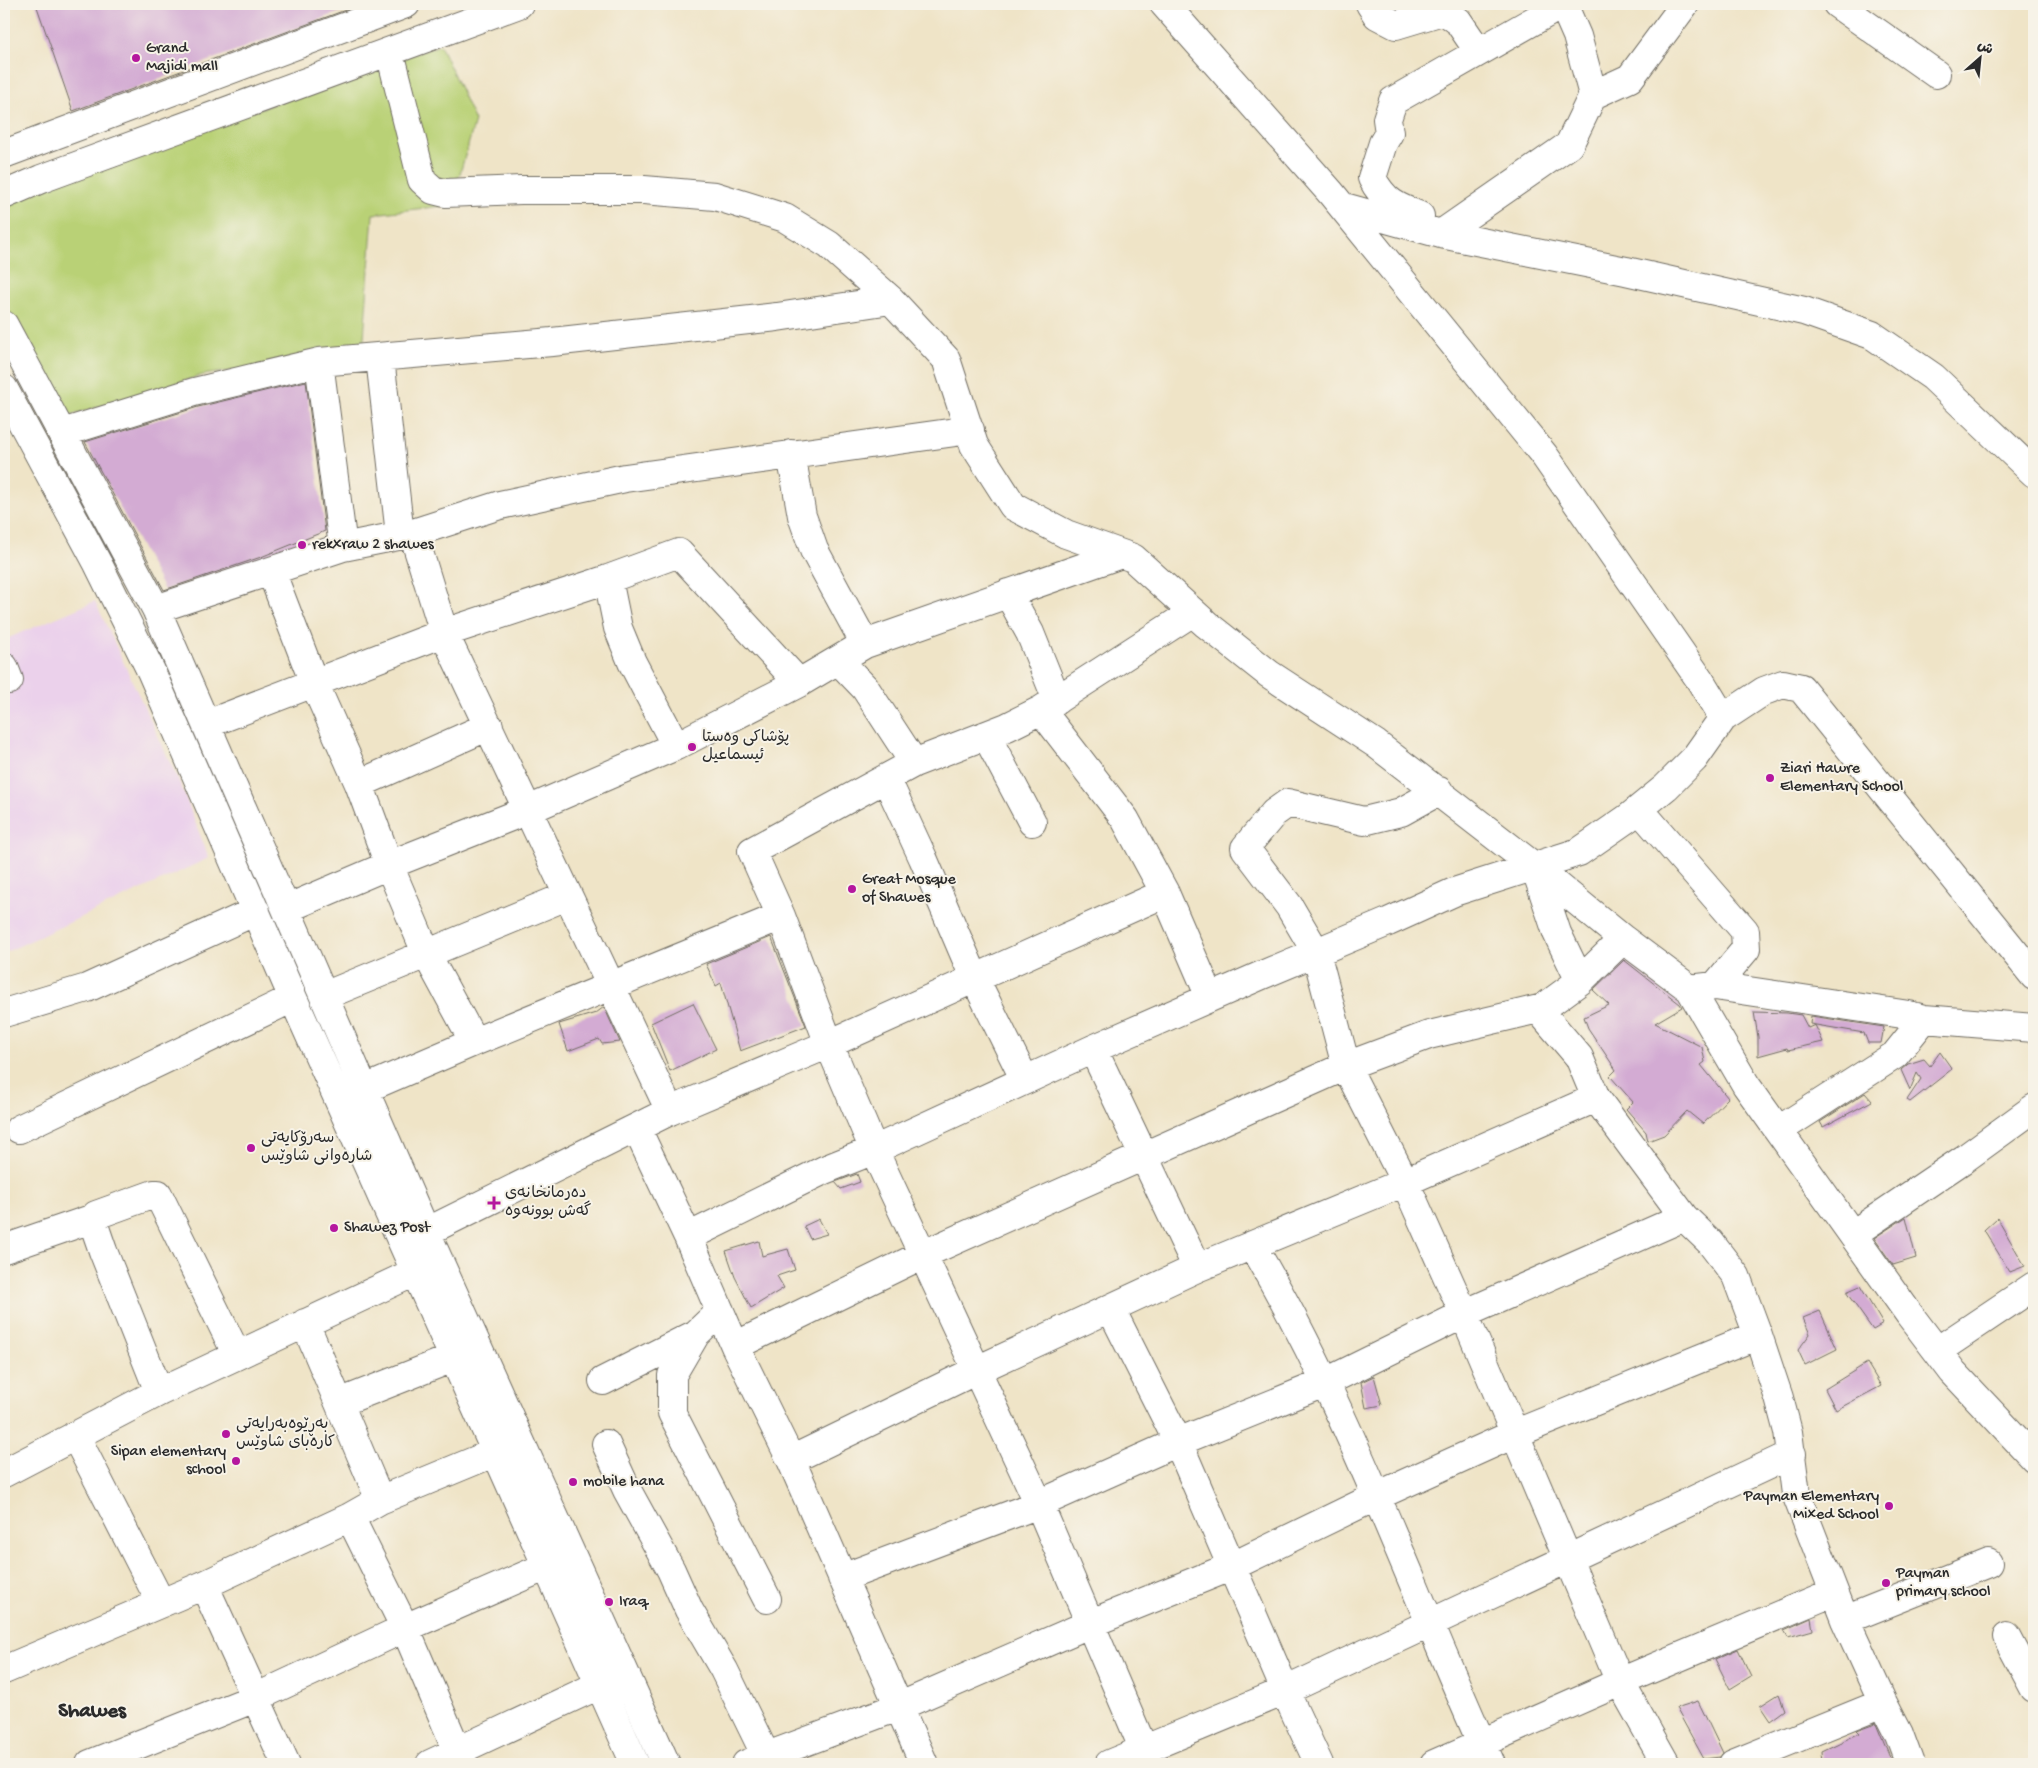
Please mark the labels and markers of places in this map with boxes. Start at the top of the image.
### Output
place label: Grand Majidi mall [146,40,218,77]
marker: Grand Majidi mall [130,52,142,64]
place label: rekxraw 2 shawes [312,536,435,555]
marker: rekxraw 2 shawes [296,539,308,551]
place label: پۆشاکی وەستا ئیسماعیل [702,729,789,766]
marker: پۆشاکی وەستا ئیسماعیل [686,741,698,753]
place label: Ziari Hawre Elementary School [1780,760,1903,797]
marker: Ziari Hawre Elementary School [1764,772,1776,784]
place label: Great Mosque of Shawes [862,871,957,908]
marker: Great Mosque of Shawes [846,883,858,895]
place label: سەرۆکایەتی شارەوانی شاوێس [261,1130,372,1167]
marker: سەرۆکایەتی شارەوانی شاوێس [245,1142,257,1154]
place label: دەرمانخانەی گەش بوونەوە [505,1185,591,1222]
marker: دەرمانخانەی گەش بوونەوە [487,1196,501,1210]
place label: Shawez Post [344,1219,431,1238]
marker: Shawez Post [328,1222,340,1234]
place label: بەڕێوەبەرایەتی کارەبای شاوێس [236,1416,335,1453]
marker: بەڕێوەبەرایەتی کارەبای شاوێس [220,1428,232,1440]
place label: Sipan elementary school [111,1443,226,1480]
marker: Sipan elementary school [230,1455,242,1467]
place label: mobile hana [583,1473,665,1492]
marker: mobile hana [567,1476,579,1488]
place label: Payman Elementary Mixed School [1743,1488,1879,1525]
marker: Payman Elementary Mixed School [1883,1500,1895,1512]
place label: Payman primary school [1895,1565,1991,1602]
marker: Payman primary school [1880,1577,1892,1589]
place label: Iraq [619,1593,649,1612]
marker: Iraq [603,1596,615,1608]

